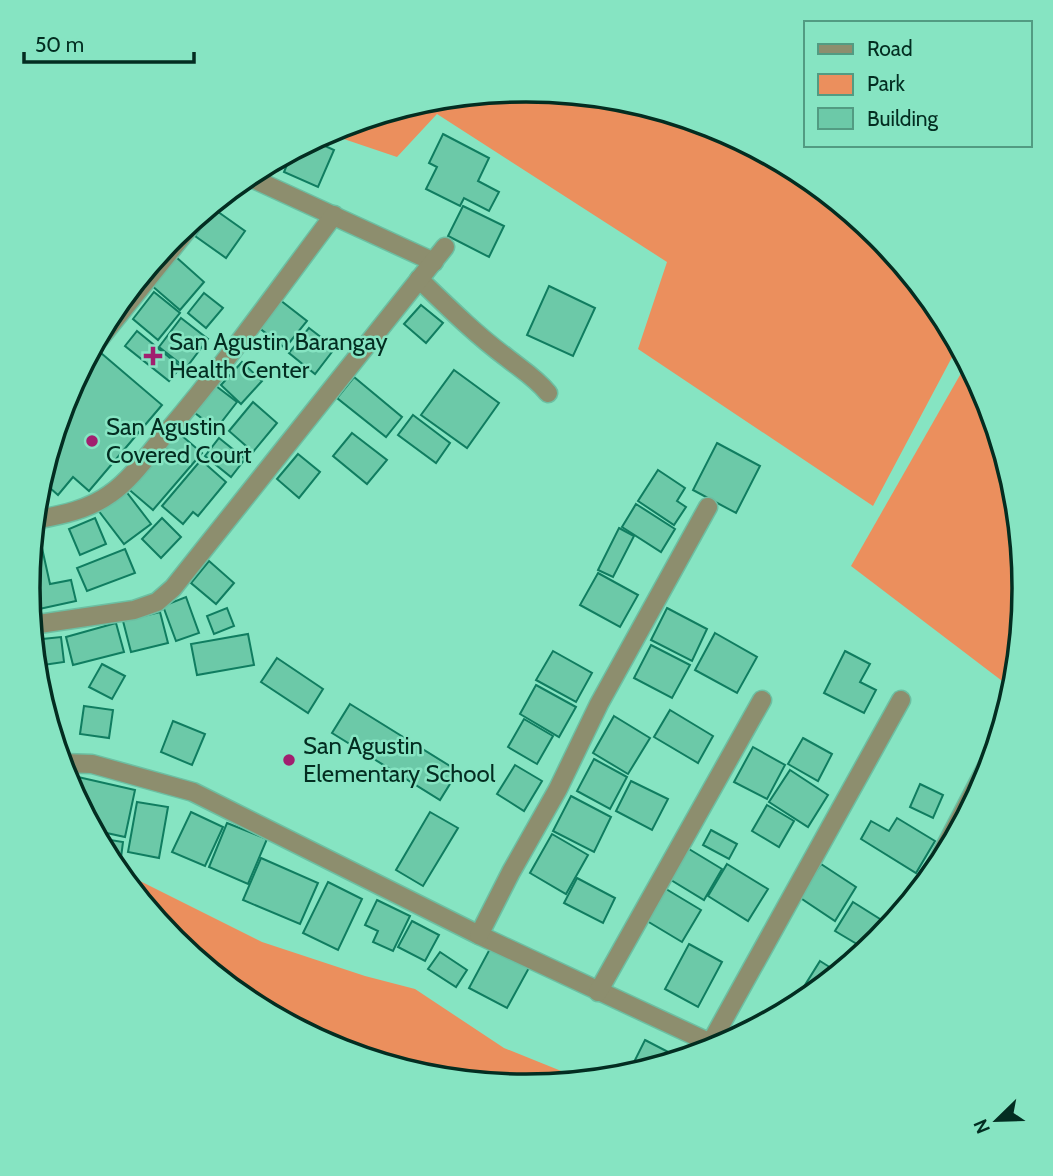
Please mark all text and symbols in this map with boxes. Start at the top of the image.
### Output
scale bar [24,21,194,65]
legend [804,21,1032,147]
text: 50 m [35,32,84,57]
text: Road [867,36,913,61]
text: Park [867,71,905,96]
text: Building [867,106,939,131]
place label: San Agustin Barangay Health Center [169,327,388,384]
marker: San Agustin Barangay Health Center [143,346,163,366]
place label: San Agustin Covered Court [106,412,252,469]
marker: San Agustin Covered Court [84,433,100,449]
place label: San Agustin Elementary School [303,731,496,788]
marker: San Agustin Elementary School [281,752,297,768]
north arrow [962,1085,1032,1155]
text: N [969,1116,995,1137]

